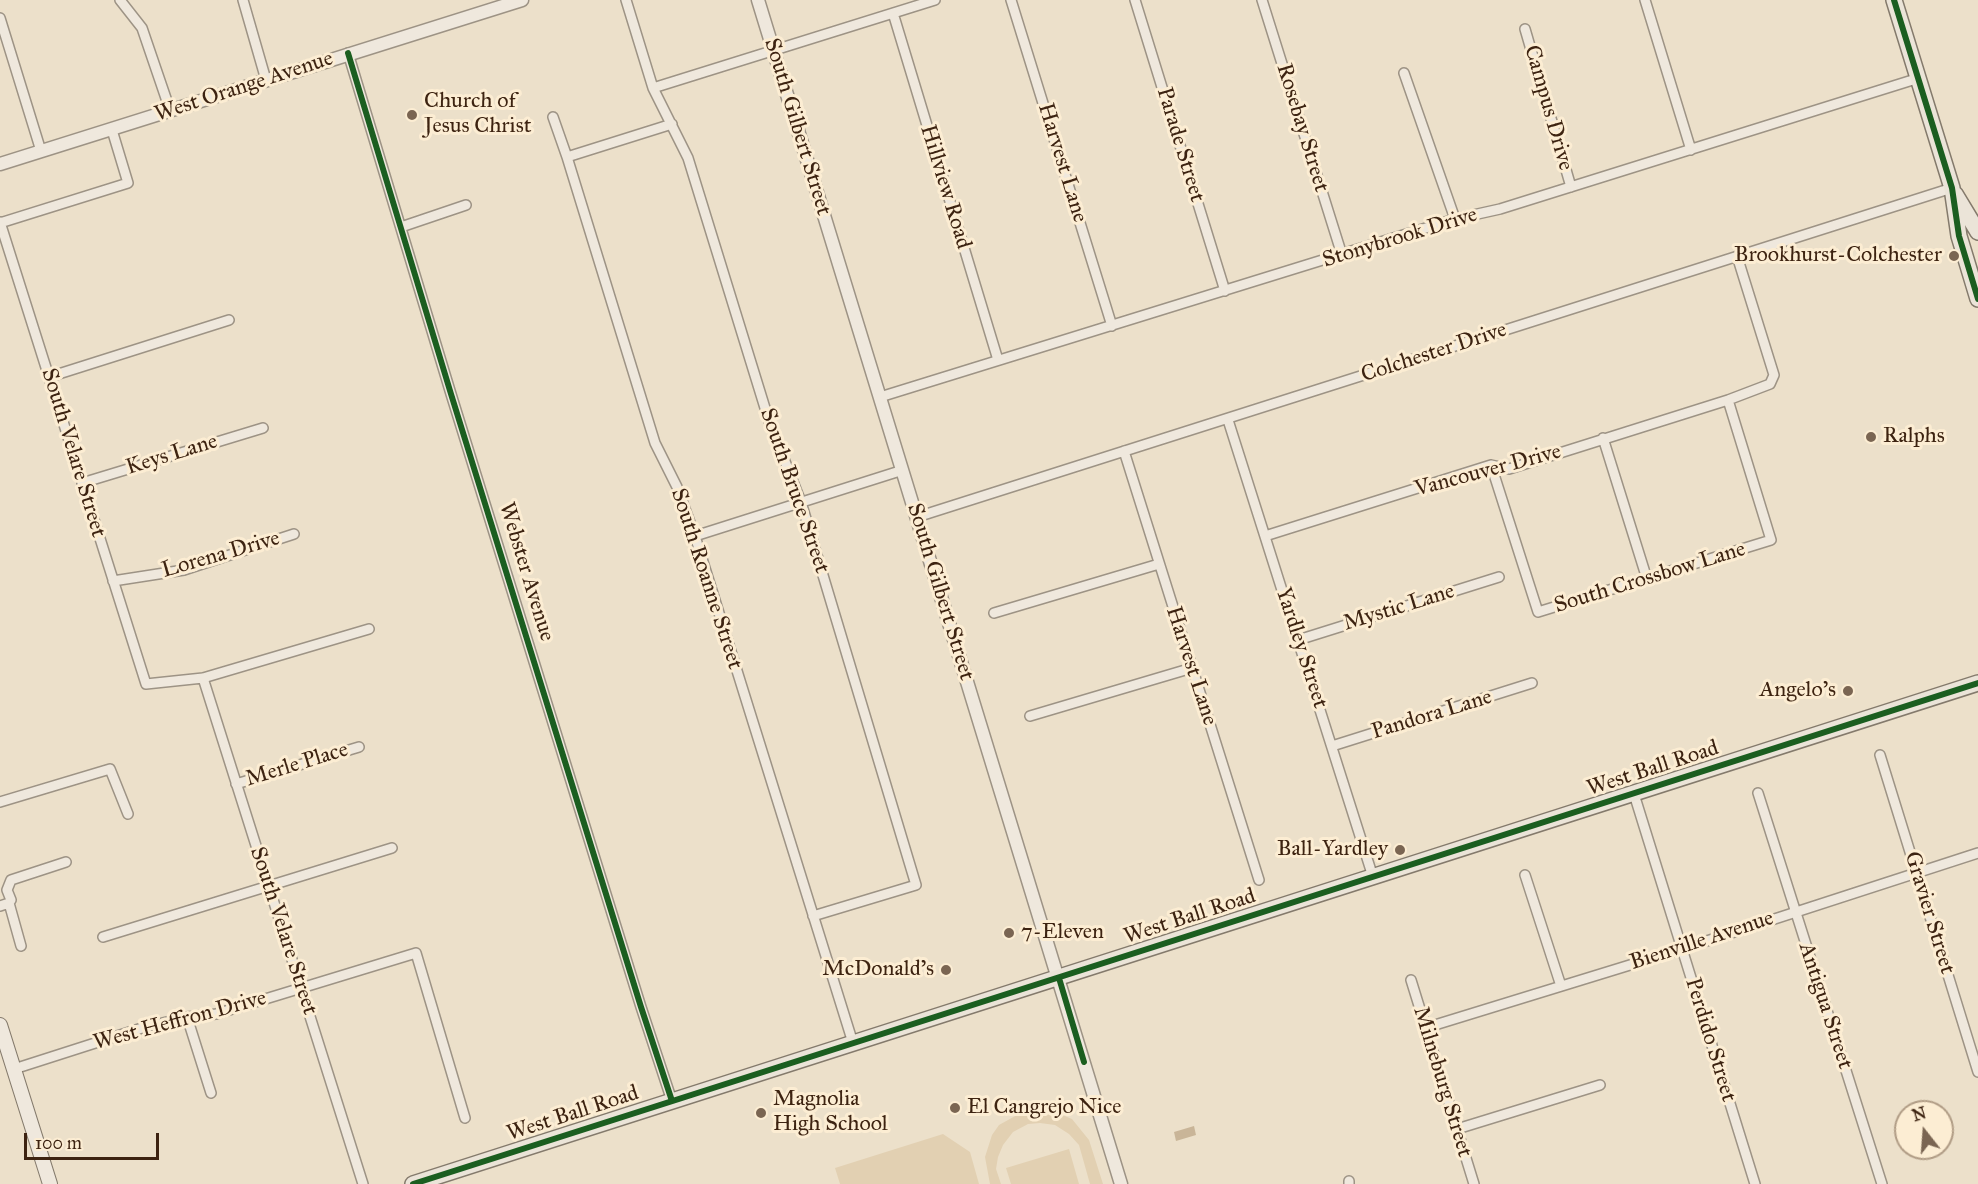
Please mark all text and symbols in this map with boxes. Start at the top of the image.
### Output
street label: South Gilbert Street [758,35,836,219]
street label: Campus Drive [1518,42,1578,174]
street label: West Orange Avenue [151,46,337,128]
street label: Rosebay Street [1270,60,1334,196]
street label: Parade Street [1150,84,1210,206]
place label: Church of Jesus Christ [424,89,531,140]
street label: Harvest Lane [1031,100,1093,226]
marker: Church of Jesus Christ [405,108,419,122]
street label: Hillview Road [914,122,976,252]
street label: Stonybrook Drive [1319,202,1481,274]
place label: Brookhurst-Colchester [1734,243,1942,269]
marker: Brookhurst-Colchester [1947,249,1961,263]
street label: Colchester Drive [1358,317,1510,389]
street label: South Velare Street [35,365,111,541]
street label: South Bruce Street [753,405,835,577]
place label: Ralphs [1883,424,1945,450]
street label: Keys Lane [123,429,221,481]
marker: Ralphs [1864,430,1878,444]
street label: Vancouver Drive [1412,439,1564,503]
street label: South Roanne Street [664,485,748,673]
street label: Webster Avenue [492,499,560,645]
street label: South Gilbert Street [901,500,979,684]
street label: Lorena Drive [159,526,283,584]
street label: South Crossbow Lane [1551,536,1749,620]
street label: Mystic Lane [1340,579,1458,637]
street label: Yardley Street [1269,584,1333,712]
street label: Harvest Lane [1159,603,1223,729]
place label: Angelo's [1759,678,1836,704]
street label: Pandora Lane [1369,684,1495,746]
marker: Angelo's [1841,684,1855,698]
street label: West Ball Road [1584,735,1722,803]
street label: Merle Place [243,737,351,793]
place label: Ball-Yardley [1277,837,1388,863]
marker: Ball-Yardley [1393,843,1407,857]
street label: South Velare Street [243,844,323,1018]
street label: Gravier Street [1898,849,1960,977]
street label: West Ball Road [1121,883,1259,951]
street label: Bienville Avenue [1627,905,1777,977]
place label: 7-Eleven [1021,920,1104,946]
marker: 7-Eleven [1002,926,1016,940]
street label: Antigua Street [1792,939,1858,1073]
place label: McDonald's [822,957,934,983]
marker: McDonald's [939,963,953,977]
street label: Perdido Street [1679,975,1741,1105]
street label: West Heffron Drive [91,985,269,1057]
street label: Milneburg Street [1407,1004,1477,1160]
street label: West Ball Road [504,1080,642,1148]
place label: Magnolia High School [773,1087,888,1138]
place label: El Cangrejo Nice [967,1095,1121,1121]
north arrow [1894,1100,1954,1160]
marker: El Cangrejo Nice [948,1101,962,1115]
text: N [1910,1103,1928,1125]
marker: Magnolia High School [754,1106,768,1120]
scale bar [27,1121,162,1159]
text: 100 m [35,1132,82,1154]

